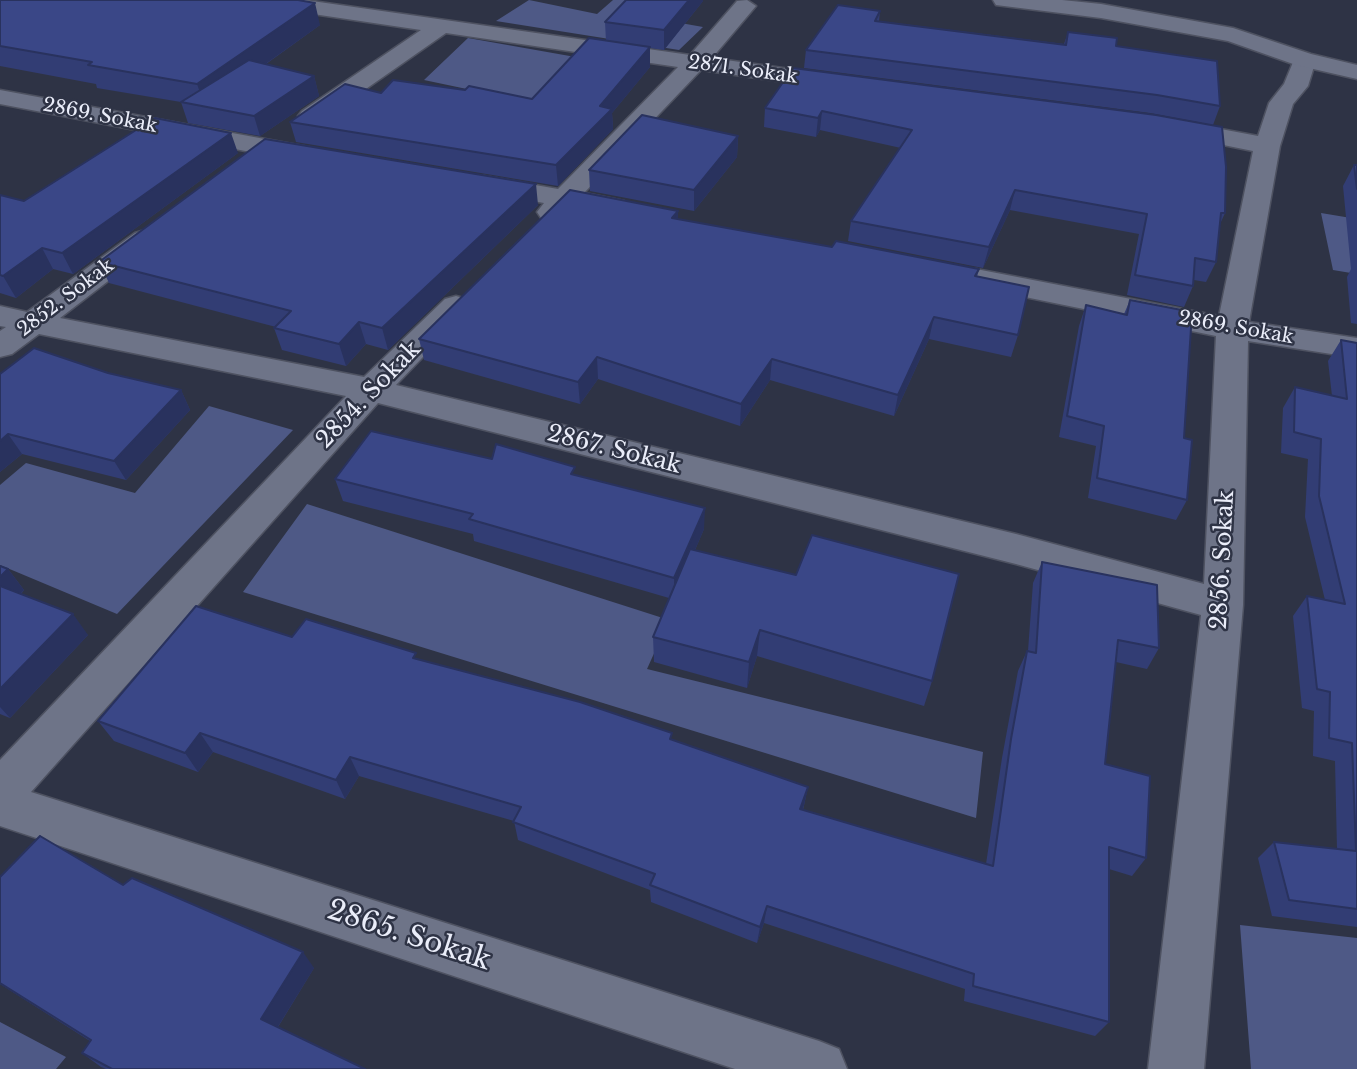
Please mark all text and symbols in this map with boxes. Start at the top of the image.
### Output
street label: 2871. Sokak [687,51,799,89]
street label: 2869. Sokak [41,94,159,138]
street label: 2852. Sokak [13,254,119,342]
street label: 2869. Sokak [1177,307,1295,349]
street label: 2854. Sokak [311,336,427,454]
street label: 2867. Sokak [544,420,684,480]
street label: 2856. Sokak [1206,490,1240,630]
street label: 2865. Sokak [323,894,495,978]

